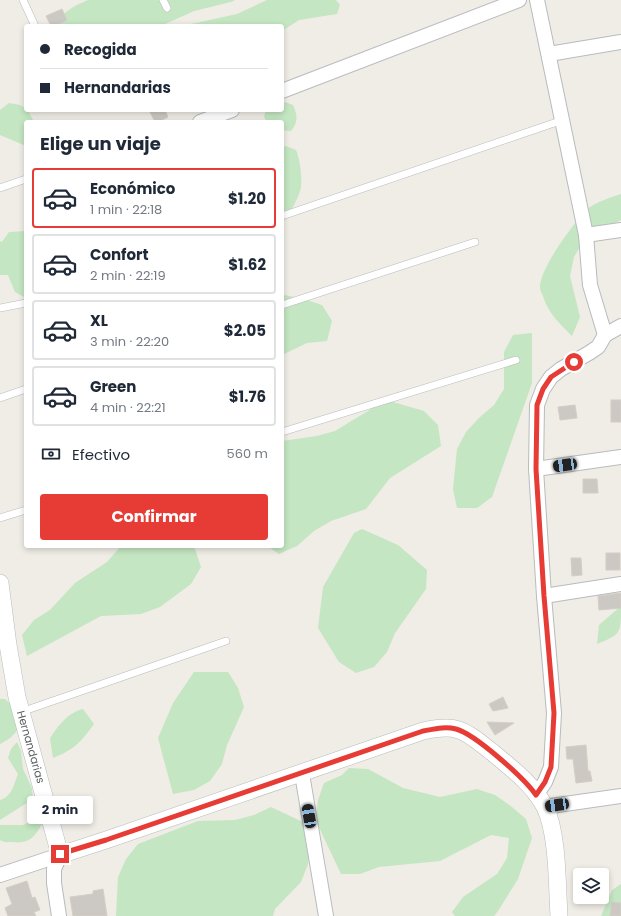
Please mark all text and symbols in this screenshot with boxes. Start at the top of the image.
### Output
text: Recogida [64,39,137,60]
text: Hernandarias [64,77,171,98]
text: Elige un viaje [40,131,161,156]
text: Económico [90,178,175,199]
icon: car [42,180,78,216]
text: $1.20 [228,188,266,209]
text: 1 min · 22:18 [90,200,162,219]
text: Confort [90,244,149,265]
icon: car [42,246,78,282]
text: $1.62 [228,254,266,275]
text: 2 min · 22:19 [90,266,166,285]
text: XL [90,310,108,331]
icon: car [42,312,78,348]
text: $2.05 [224,320,266,341]
text: 3 min · 22:20 [90,332,169,351]
route start [565,353,583,371]
text: Green [90,376,136,397]
icon: car [42,378,78,414]
text: $1.76 [229,386,266,407]
text: 4 min · 22:21 [90,398,166,417]
icon: cash [40,443,62,465]
text: Efectivo [72,444,130,465]
text: 560 m [227,444,268,463]
car [552,457,578,473]
button: Confirmar [40,494,268,540]
street label: Hernandarias [13,709,49,785]
callout: 2 min [27,796,93,824]
car [544,797,570,813]
text: 2 min [42,800,78,819]
car [301,803,317,829]
route end [51,845,69,863]
map controls [573,868,609,904]
button: layers [573,868,609,904]

